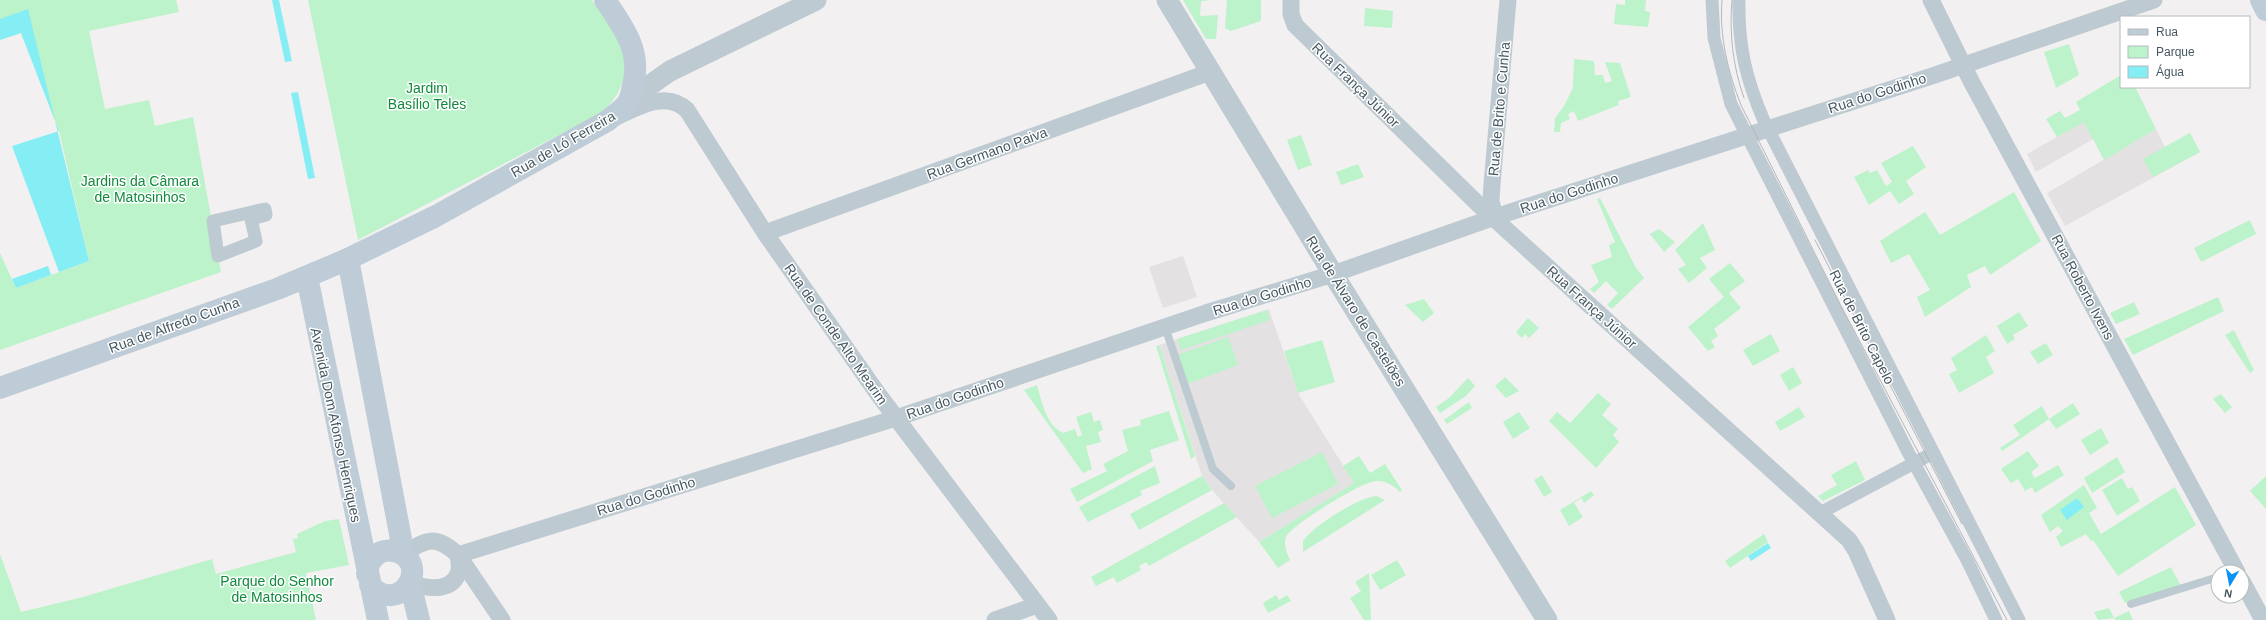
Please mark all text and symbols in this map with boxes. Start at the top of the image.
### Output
legend [2120,16,2250,88]
text: Rua [2156,25,2178,39]
street label: Rua França Júnior [1309,39,1403,131]
street label: Rua de Brito e Cunha [1485,41,1513,177]
text: Parque [2156,45,2195,59]
text: Água [2156,64,2184,79]
street label: Rua do Godinho [1826,70,1928,116]
park label: Jardim Basílio Teles [388,80,466,112]
street label: Rua de Ló Ferreira [508,108,618,180]
street label: Rua Germano Paiva [925,124,1050,182]
street label: Rua do Godinho [1518,170,1620,216]
park label: Jardins da Câmara de Matosinhos [81,173,199,205]
street label: Rua Roberto Ivens [2049,232,2117,342]
street label: Rua de Álvaro de Castelões [1303,233,1409,389]
street label: Rua de Conde Alto Mearim [781,261,891,407]
street label: Rua França Júnior [1544,263,1640,352]
street label: Rua de Brito Capelo [1826,267,1898,387]
street label: Rua do Godinho [1211,273,1313,319]
street label: Rua de Alfredo Cunha [107,294,242,356]
street label: Avenida Dom Afonso Henriques [308,326,364,524]
street label: Rua do Godinho [904,374,1006,422]
street label: Rua do Godinho [595,473,697,519]
north arrow [2210,564,2250,604]
park label: Parque do Senhor de Matosinhos [220,573,334,605]
text: N [2223,587,2233,600]

